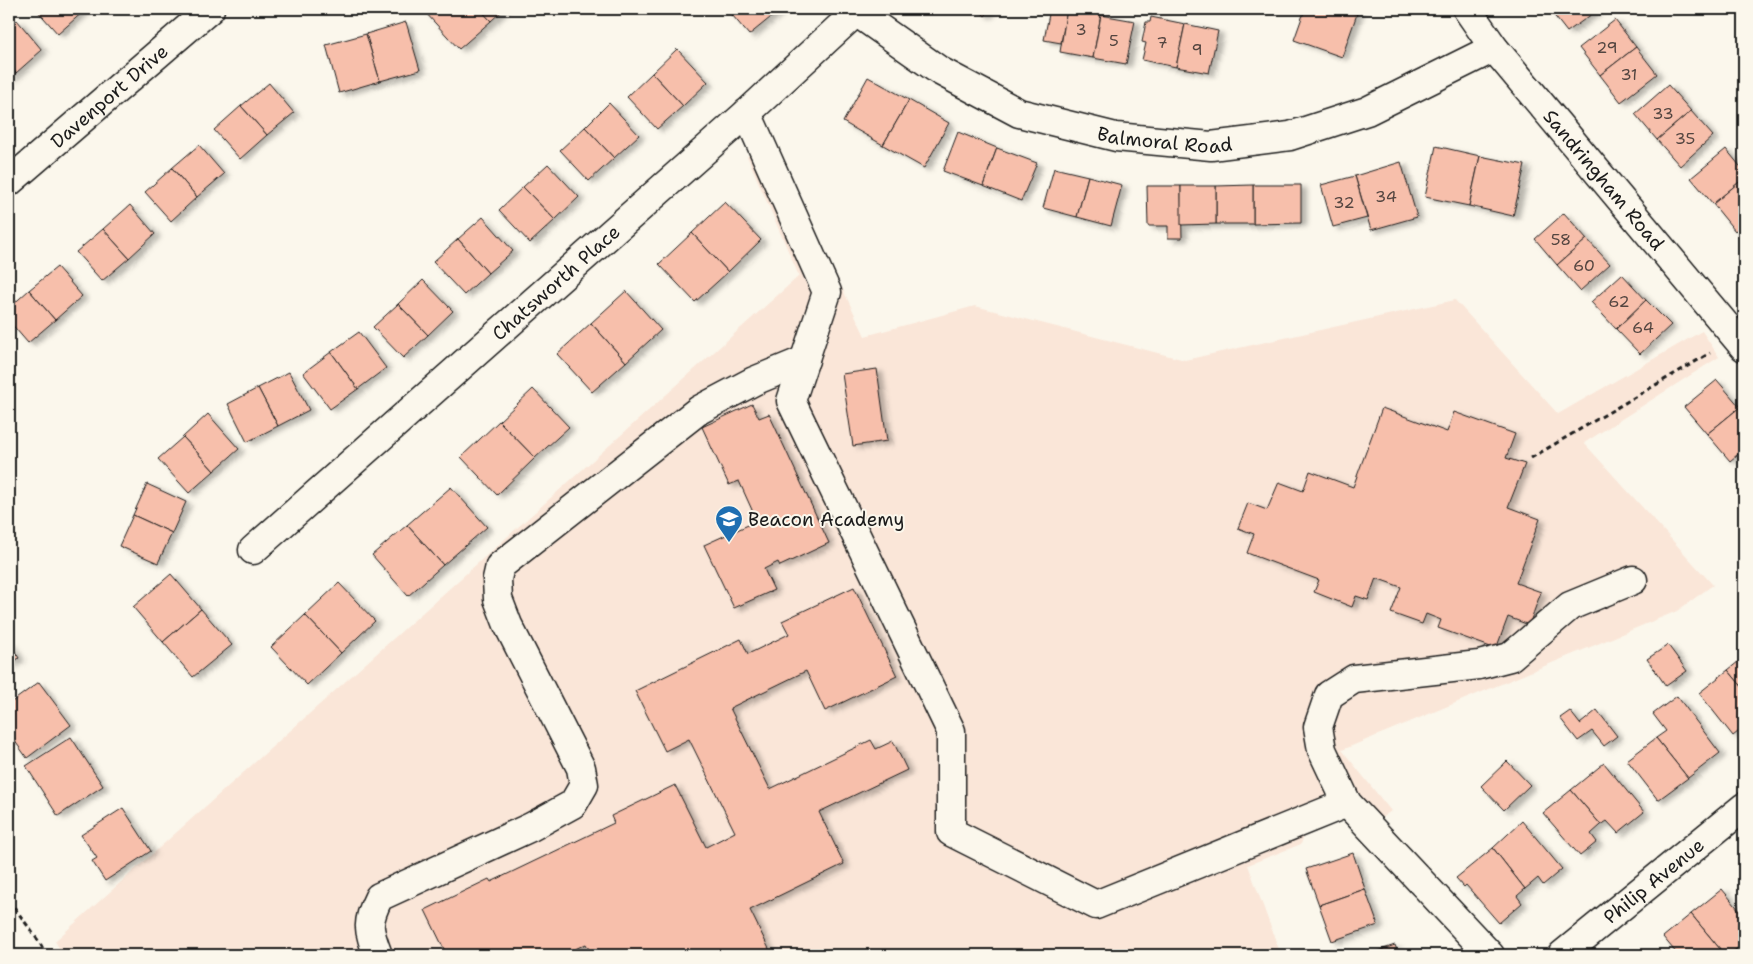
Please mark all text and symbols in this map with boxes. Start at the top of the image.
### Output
house number: 3 [1075,19,1087,40]
house number: 5 [1109,30,1119,51]
house number: 7 [1156,32,1168,53]
house number: 29 [1596,37,1618,58]
street label: Davenport Drive [45,39,173,154]
house number: 9 [1191,39,1203,60]
house number: 31 [1620,64,1638,85]
house number: 33 [1652,103,1674,124]
street label: Sandringham Road [1538,104,1670,256]
street label: Balmoral Road [1095,121,1234,159]
house number: 35 [1675,128,1695,149]
house number: 34 [1375,186,1397,207]
house number: 32 [1333,192,1355,213]
street label: Chatsworth Place [487,219,625,346]
house number: 58 [1551,229,1571,250]
house number: 60 [1573,255,1595,276]
house number: 62 [1608,291,1630,312]
house number: 64 [1632,317,1654,338]
school or university icon: Beacon Academy [714,504,744,543]
place label: Beacon Academy [748,507,904,532]
street label: Philip Avenue [1598,833,1709,929]

